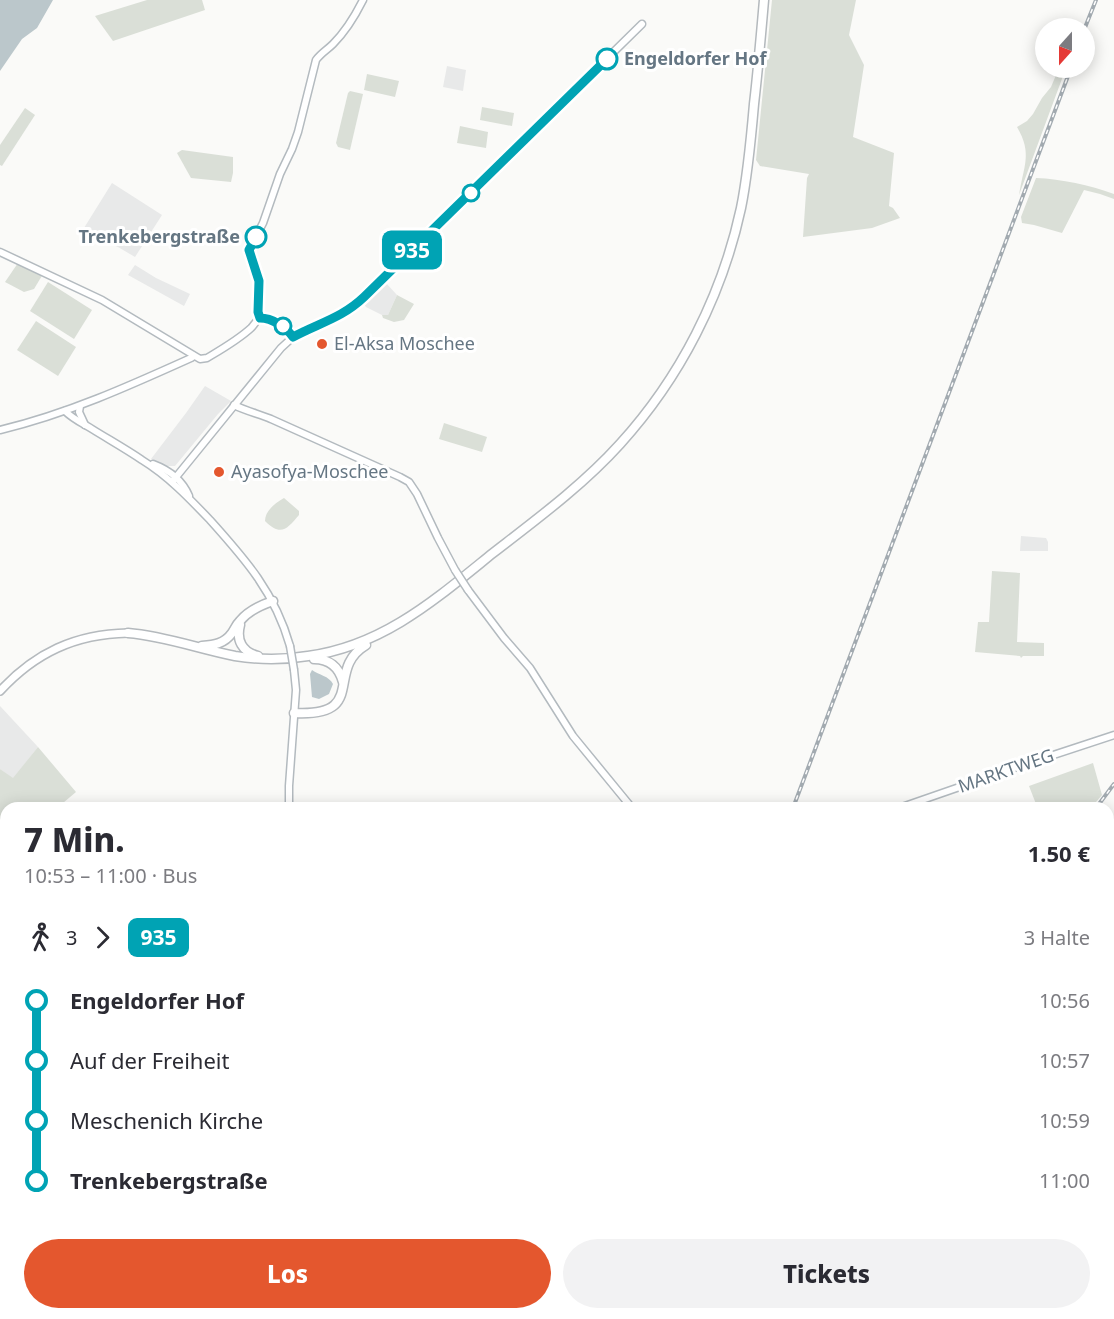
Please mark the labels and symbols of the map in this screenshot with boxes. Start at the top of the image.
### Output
north arrow [1035,18,1095,78]
place label: Engeldorfer Hof [624,46,767,70]
marker: Engeldorfer Hof [596,48,618,70]
unlabelled marker [462,184,480,202]
place label: Trenkebergstraße [78,224,240,248]
marker: Trenkebergstraße [245,226,267,248]
line badge: 935 [378,230,446,270]
unlabelled marker [274,317,292,335]
place label: El-Aksa Moschee [334,331,475,355]
marker: El-Aksa Moschee [315,337,329,351]
place label: Ayasofya-Moschee [231,459,388,483]
marker: Ayasofya-Moschee [212,465,226,479]
street label: MARKTWEG [954,742,1057,798]

